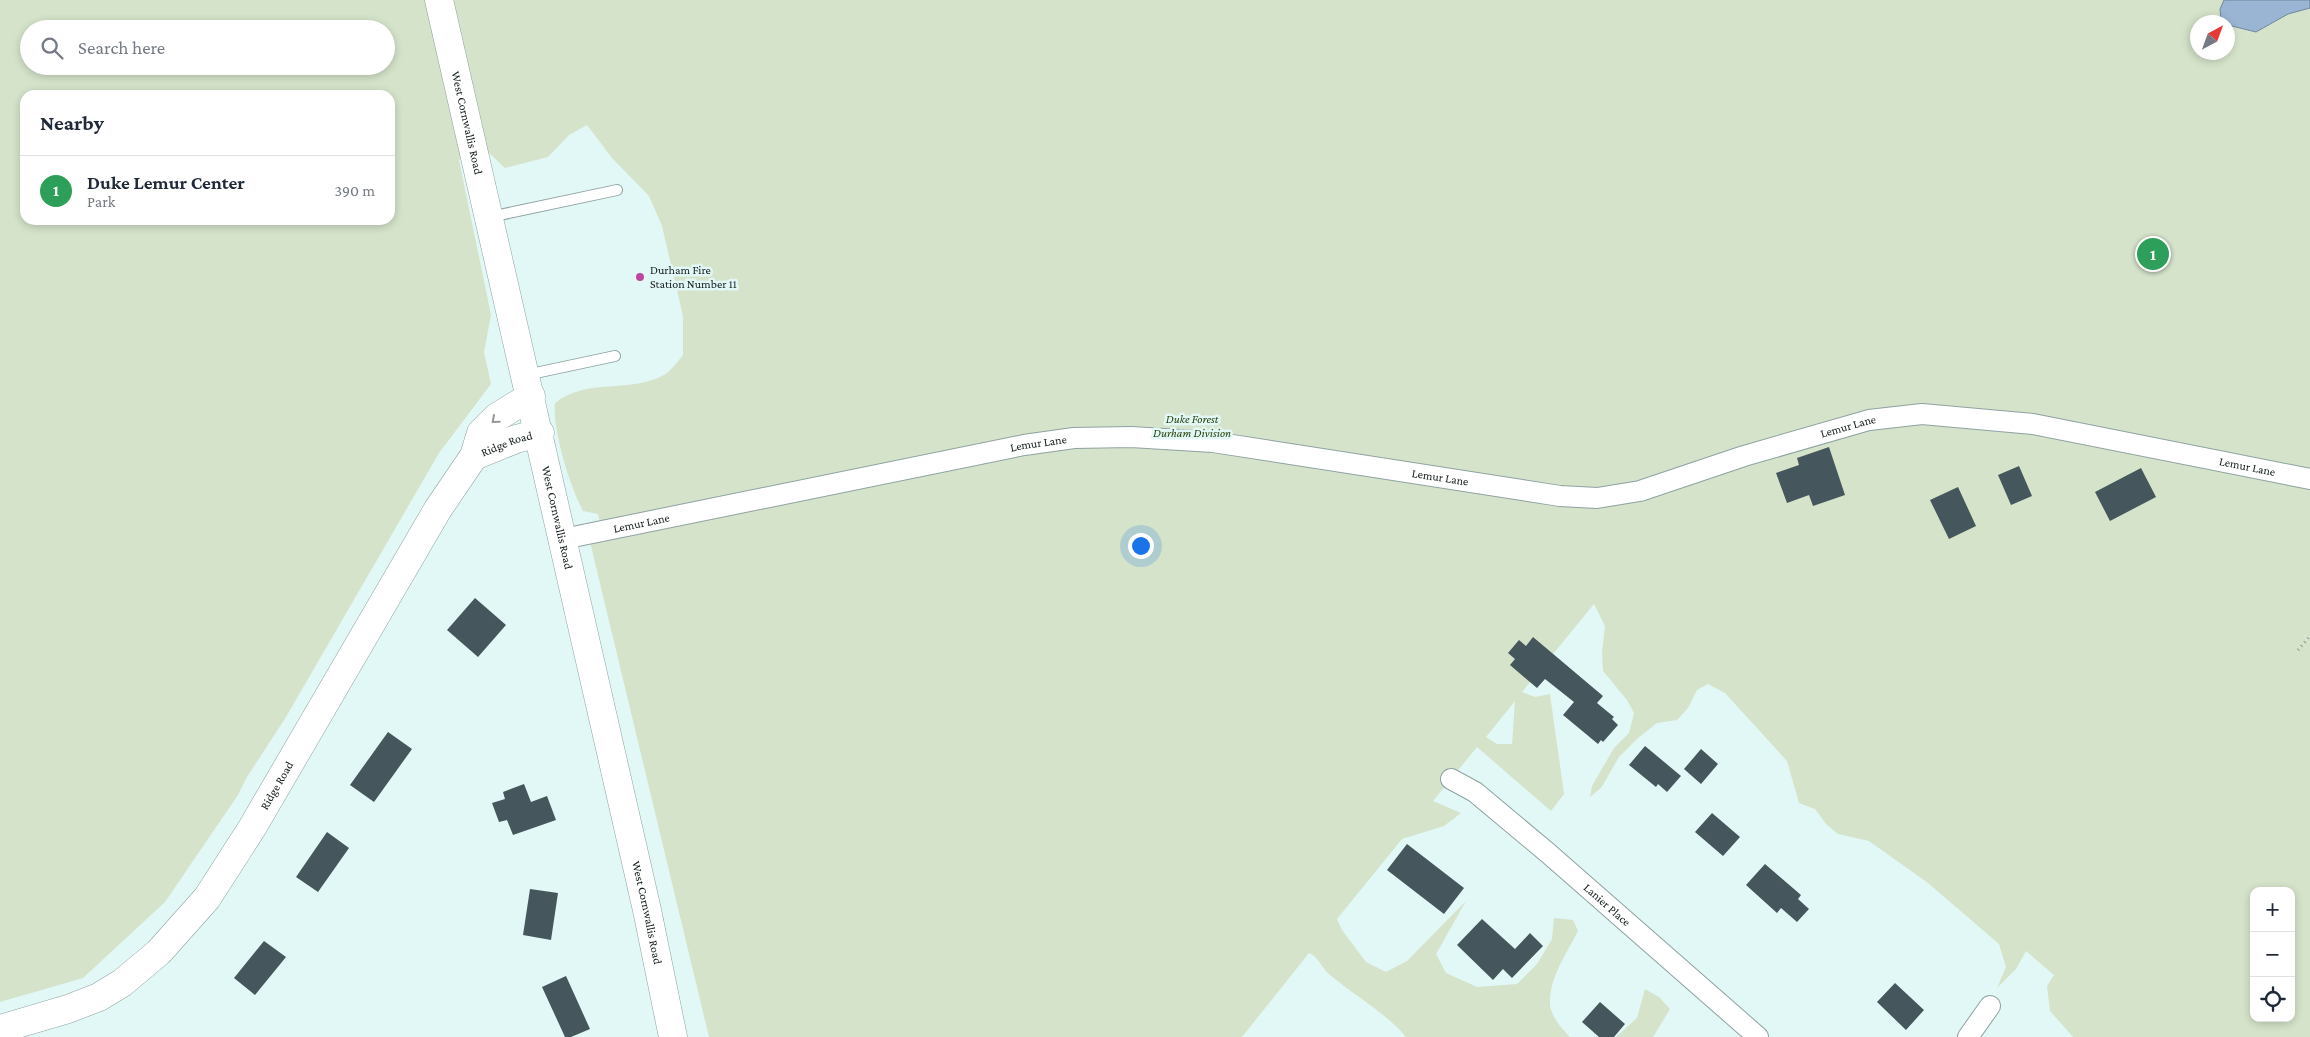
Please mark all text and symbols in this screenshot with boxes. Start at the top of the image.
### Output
north arrow [2190,15,2235,60]
search box [20,20,395,75]
icon: search [38,34,66,62]
text: Search here [78,37,165,58]
street label: West Cornwallis Road [448,70,486,176]
text: Nearby [40,111,104,135]
text: Duke Lemur Center [87,172,245,193]
text: 1 [53,182,59,199]
text: 390 m [334,182,375,199]
text: Park [87,193,115,210]
pin: 1 [2137,235,2169,273]
place label: Durham Fire Station Number 11 [650,263,737,291]
marker: Durham Fire Station Number 11 [634,271,646,283]
park label: Duke Forest Durham Division [1153,412,1231,440]
street label: Lemur Lane [1819,412,1877,441]
one-way arrow [492,414,501,423]
street label: Ridge Road [479,428,534,459]
street label: Lemur Lane [1009,432,1068,455]
street label: Lemur Lane [2218,454,2277,479]
street label: West Cornwallis Road [539,465,576,571]
street label: Lemur Lane [1411,466,1469,489]
street label: Lemur Lane [612,510,671,536]
your location [1128,533,1154,559]
street label: Ridge Road [257,758,297,812]
street label: West Cornwallis Road [629,859,665,966]
street label: Lanier Place [1581,880,1633,929]
map controls [2250,887,2295,1022]
button: + [2250,887,2295,932]
button: − [2250,932,2295,977]
button: locate [2250,977,2295,1022]

